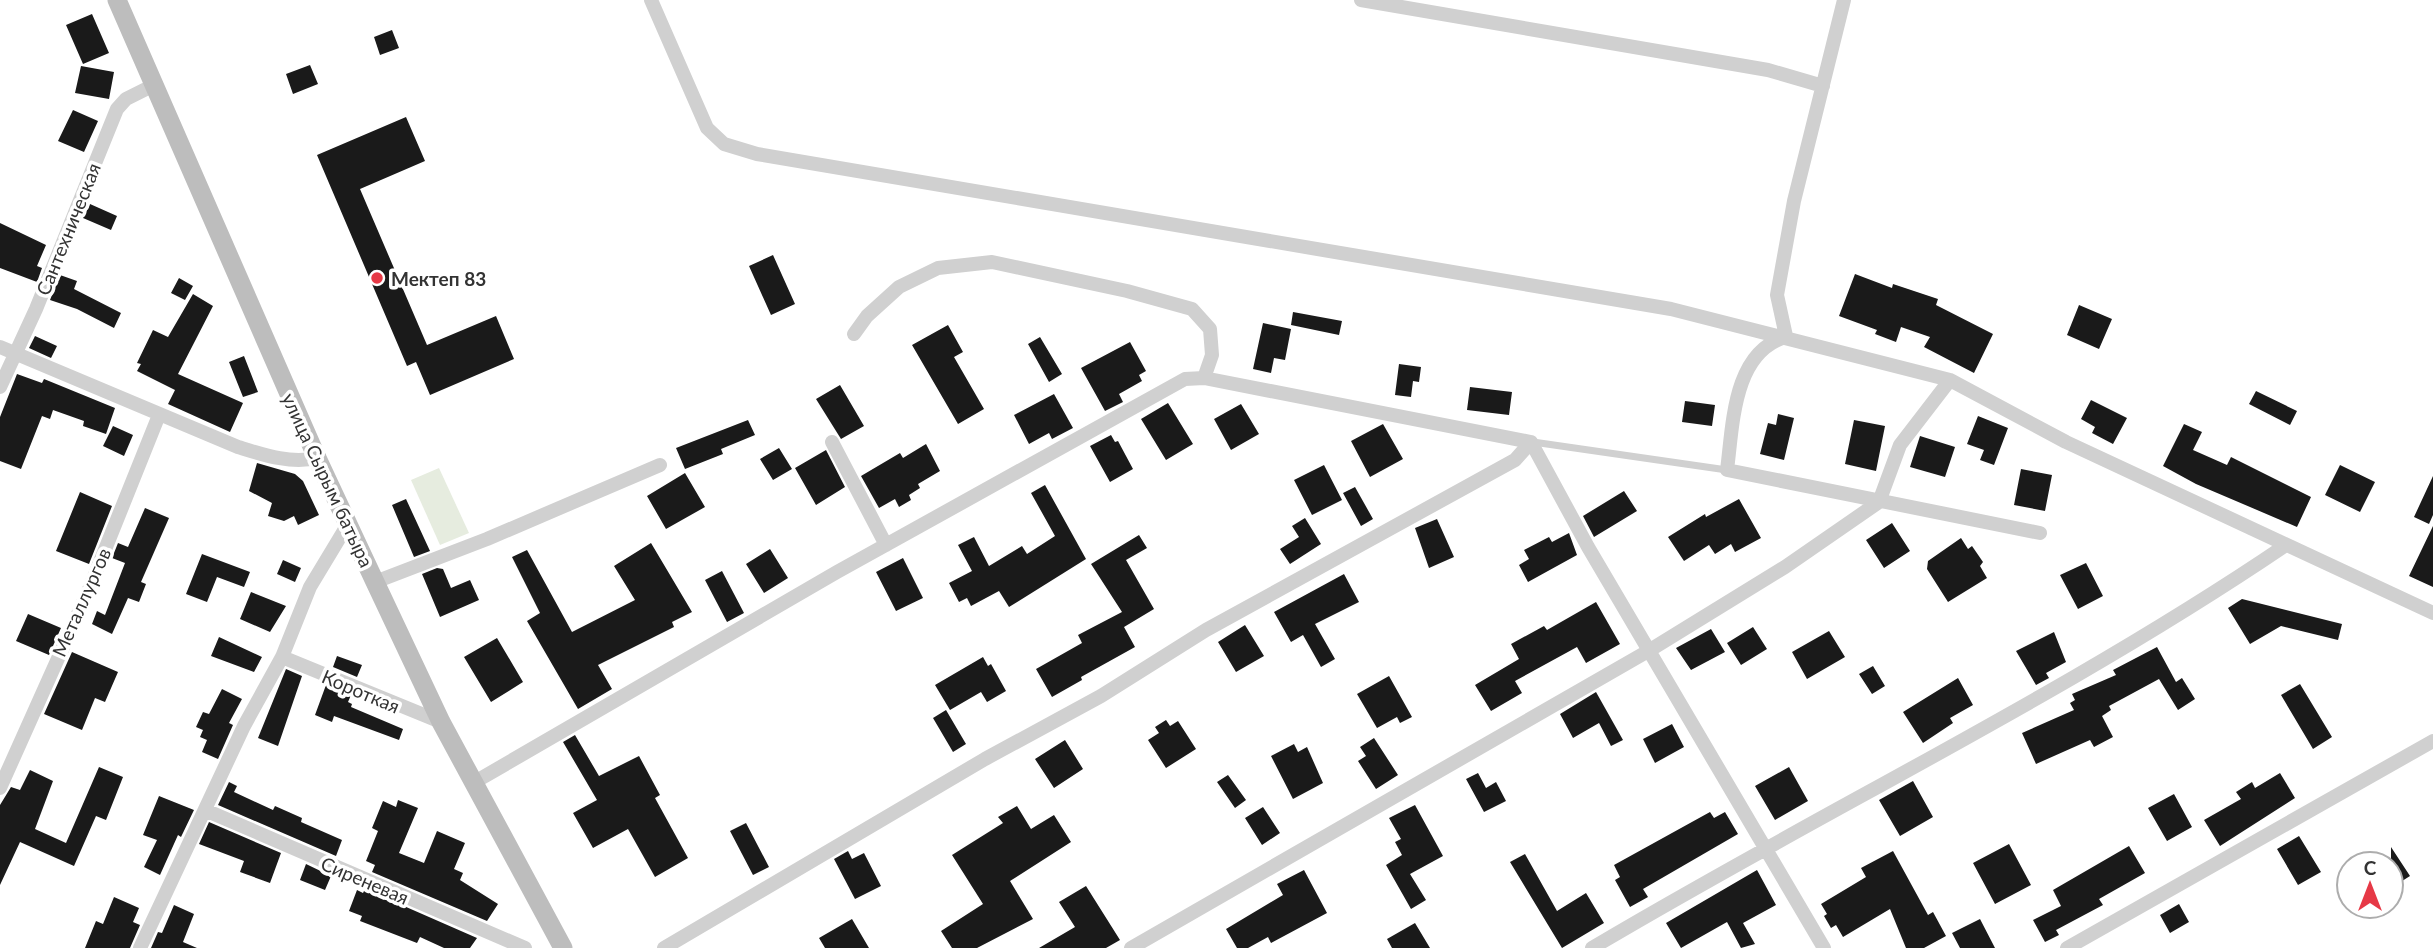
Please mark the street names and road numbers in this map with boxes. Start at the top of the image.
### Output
street label: Сантехническая [31,160,105,298]
street label: улица Сырым батыра [278,389,378,571]
street label: Металлургов [47,544,115,660]
street label: Короткая [319,664,403,718]
street label: Сиреневая [318,851,412,909]

